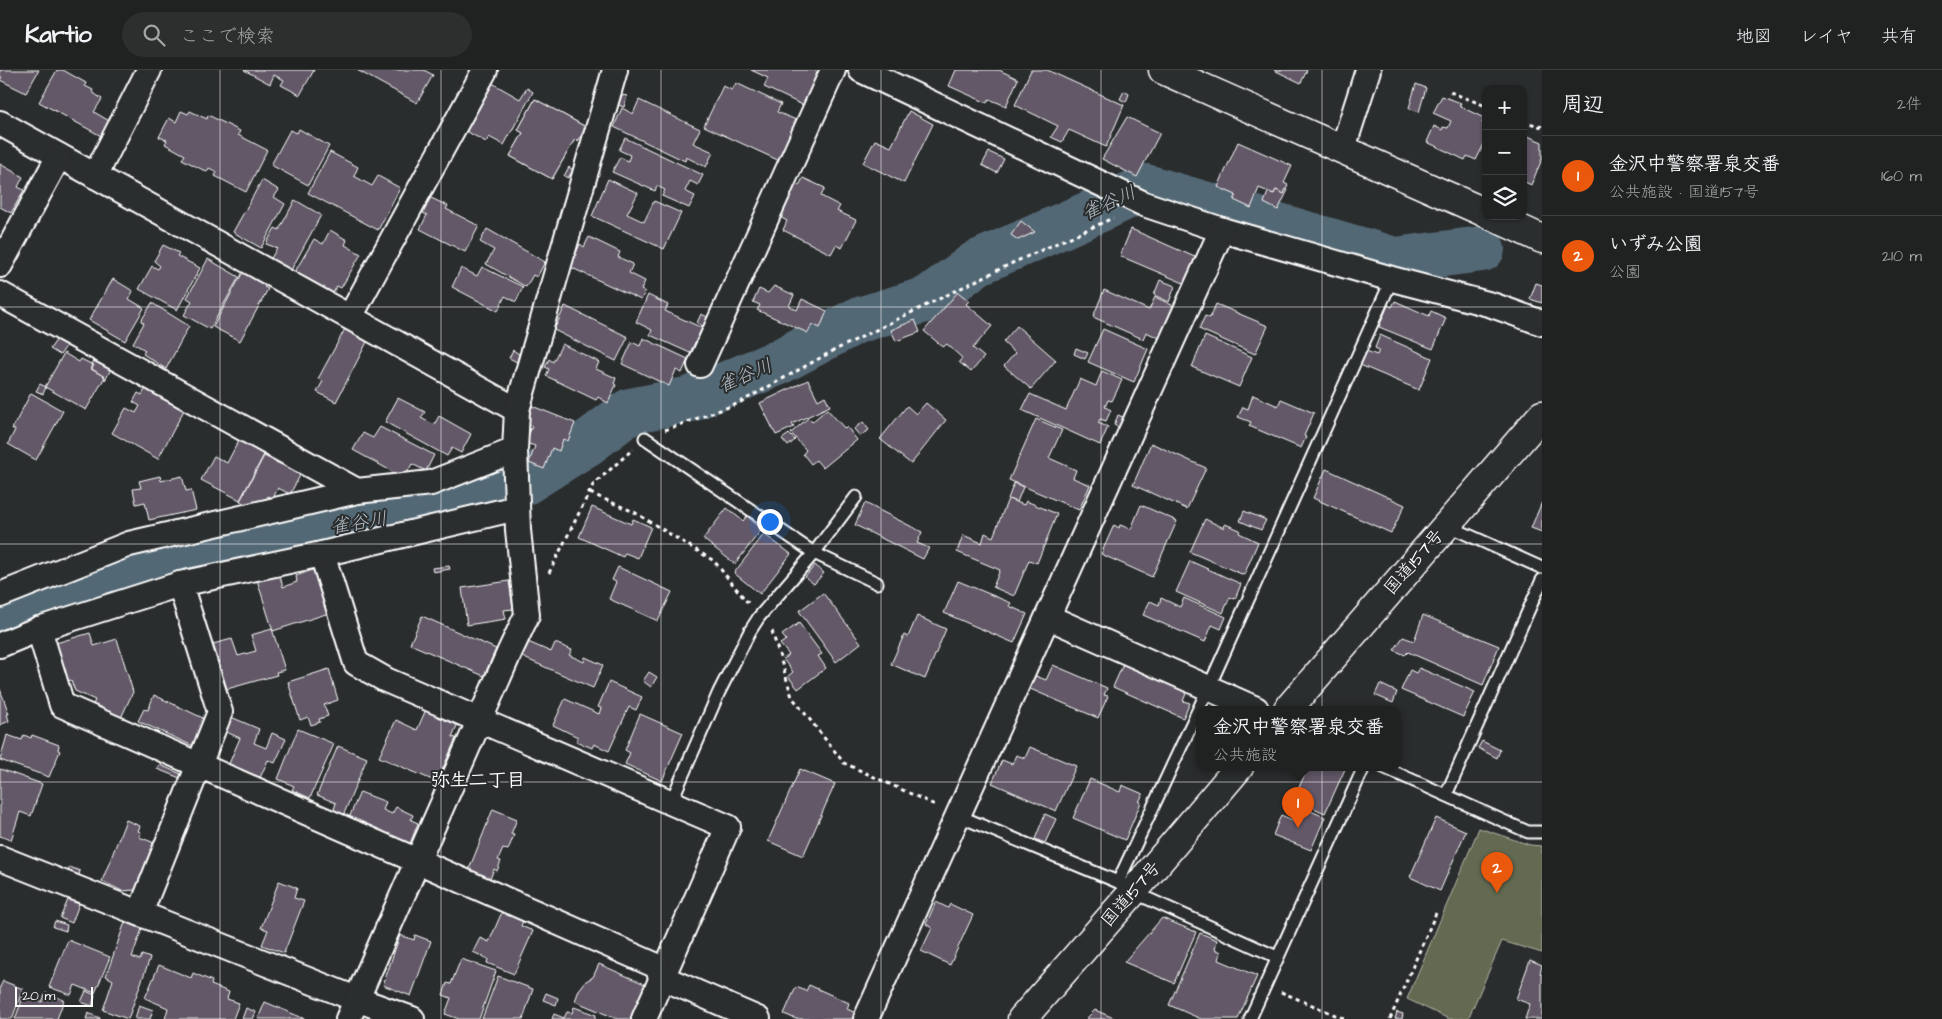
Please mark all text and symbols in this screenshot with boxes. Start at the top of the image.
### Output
search box [122,12,472,57]
text: Kartio [25,18,92,52]
icon: search [140,21,168,49]
text: ここで検索 [180,23,275,50]
text: 地図 [1736,24,1772,49]
text: レイヤ [1800,24,1853,49]
text: 共有 [1881,24,1917,49]
map controls [1482,85,1527,220]
button: + [1482,85,1527,130]
text: 周辺 [1562,90,1604,119]
text: 2件 [1897,93,1922,115]
button: − [1482,130,1527,175]
text: 金沢中警察署泉交番 [1609,151,1780,178]
text: 1 [1577,165,1579,187]
text: 160 m [1881,165,1922,187]
button: layers [1482,175,1527,220]
water label: 雀谷川 [1077,179,1141,227]
text: 公共施設 · 国道157号 [1609,181,1759,203]
text: いずみ公園 [1609,231,1702,258]
text: 2 [1573,245,1583,267]
text: 210 m [1882,245,1922,267]
text: 公園 [1609,261,1641,283]
water label: 雀谷川 [713,352,777,400]
water label: 雀谷川 [329,505,389,541]
your location [757,509,783,535]
street label: 国道157号 [1378,524,1450,600]
popup [1196,706,1401,771]
text: 金沢中警察署泉交番 [1213,714,1384,741]
text: 公共施設 [1213,744,1277,766]
district label: 弥生二丁目 [430,767,526,794]
pin: 1 [1282,787,1314,828]
pin: 2 [1481,852,1513,893]
street label: 国道157号 [1095,856,1167,932]
scale bar [15,984,92,1007]
text: 20 m [22,986,55,1006]

